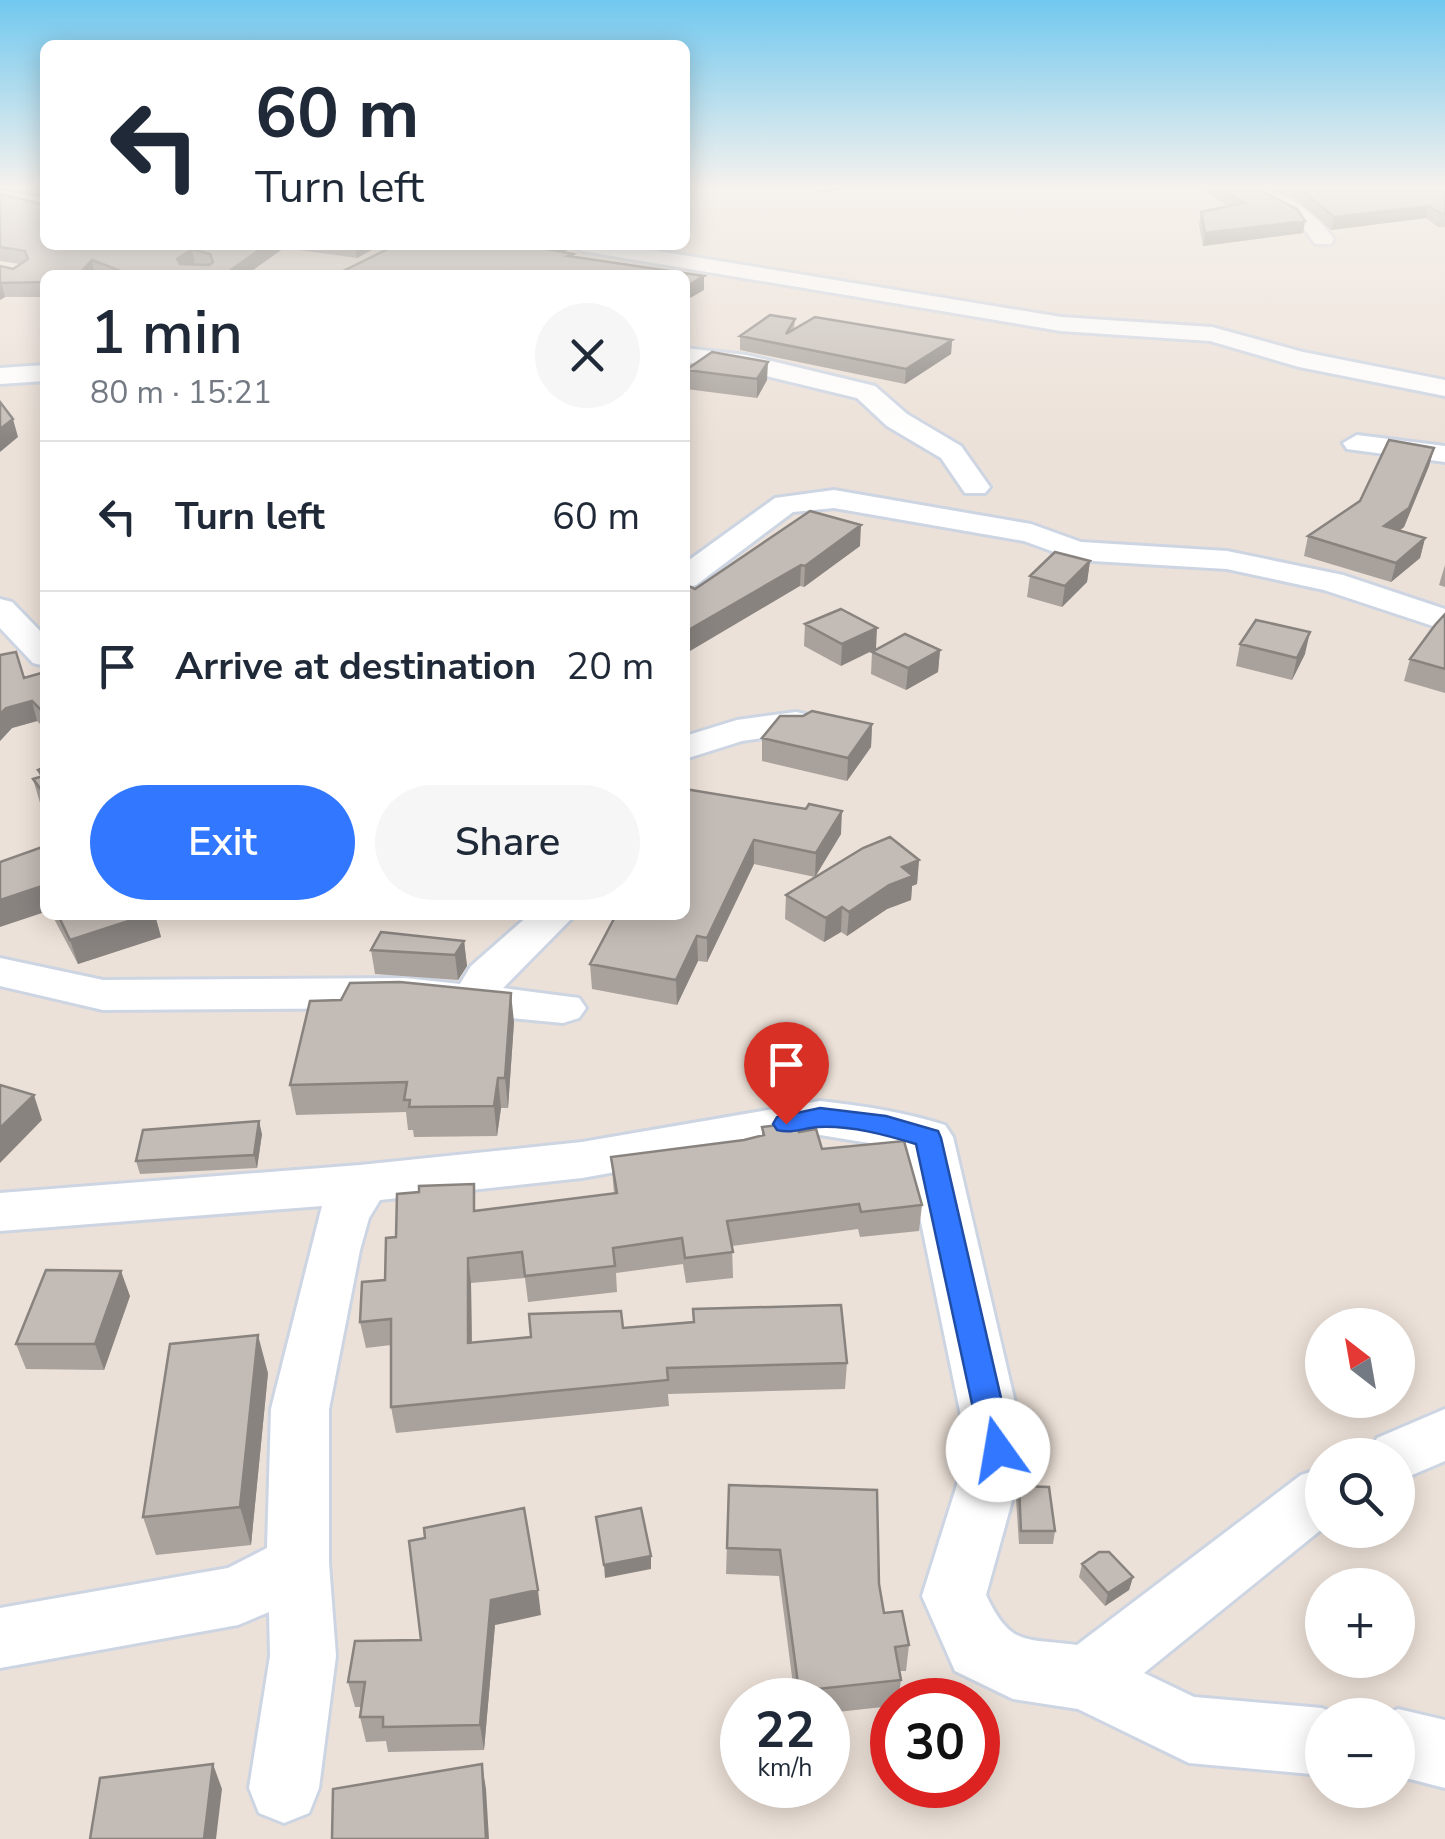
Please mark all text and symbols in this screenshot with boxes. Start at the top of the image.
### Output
text: 60 m [255,66,419,162]
icon: left [90,80,220,210]
text: Turn left [255,157,424,218]
text: 1 min [90,292,243,374]
button: close [535,303,640,408]
text: 80 m · 15:21 [90,371,272,414]
icon: left [90,489,145,544]
text: Turn left [175,491,325,542]
text: 60 m [552,491,640,542]
icon: arrive [90,639,145,694]
text: Arrive at destination [175,641,536,692]
text: 20 m [566,641,654,692]
button: Exit [90,785,355,900]
button: Share [375,785,640,900]
pin [744,1022,829,1125]
icon: arrive [759,1037,814,1092]
north arrow [1305,1308,1415,1418]
map controls [1305,1308,1415,1808]
position arrow [946,1398,1050,1502]
button: search [1305,1438,1415,1548]
button: + [1305,1568,1415,1678]
speed limit sign: 30 [870,1678,1000,1808]
text: 22 [755,1696,815,1765]
button: − [1305,1698,1415,1808]
text: km/h [757,1751,813,1785]

